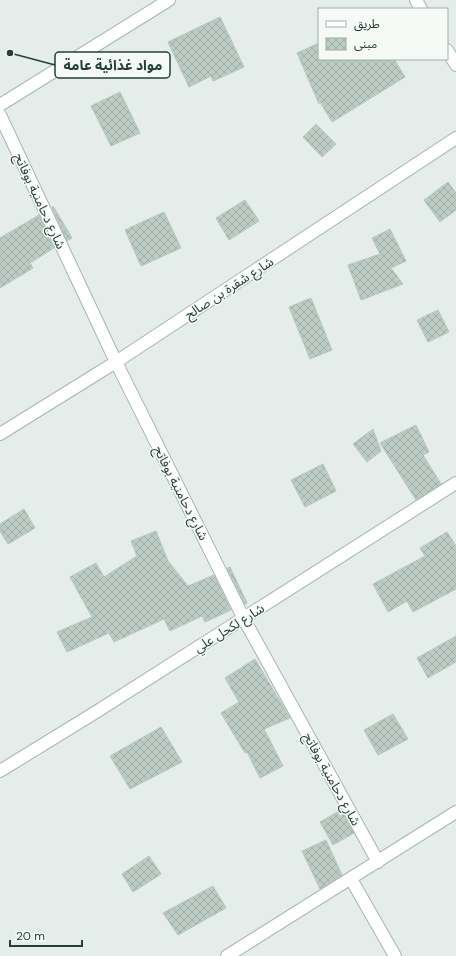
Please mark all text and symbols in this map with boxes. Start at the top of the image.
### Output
legend [318,8,448,60]
text: طريق [354,16,380,32]
text: مبنى [354,36,377,52]
callout: مواد غذائية عامة [55,52,170,78]
text: مواد غذائية عامة [64,56,162,74]
street label: شارع دحامنية بوفاتح [9,150,70,253]
street label: شارع شقرة بن صالح [181,253,278,325]
street label: شارع دحامنية بوفاتح [148,443,212,544]
street label: شارع لكحل علي [191,600,269,658]
street label: شارع دحامنية بوفاتح [298,729,365,830]
scale bar [10,922,82,948]
text: 20 m [16,928,45,944]

